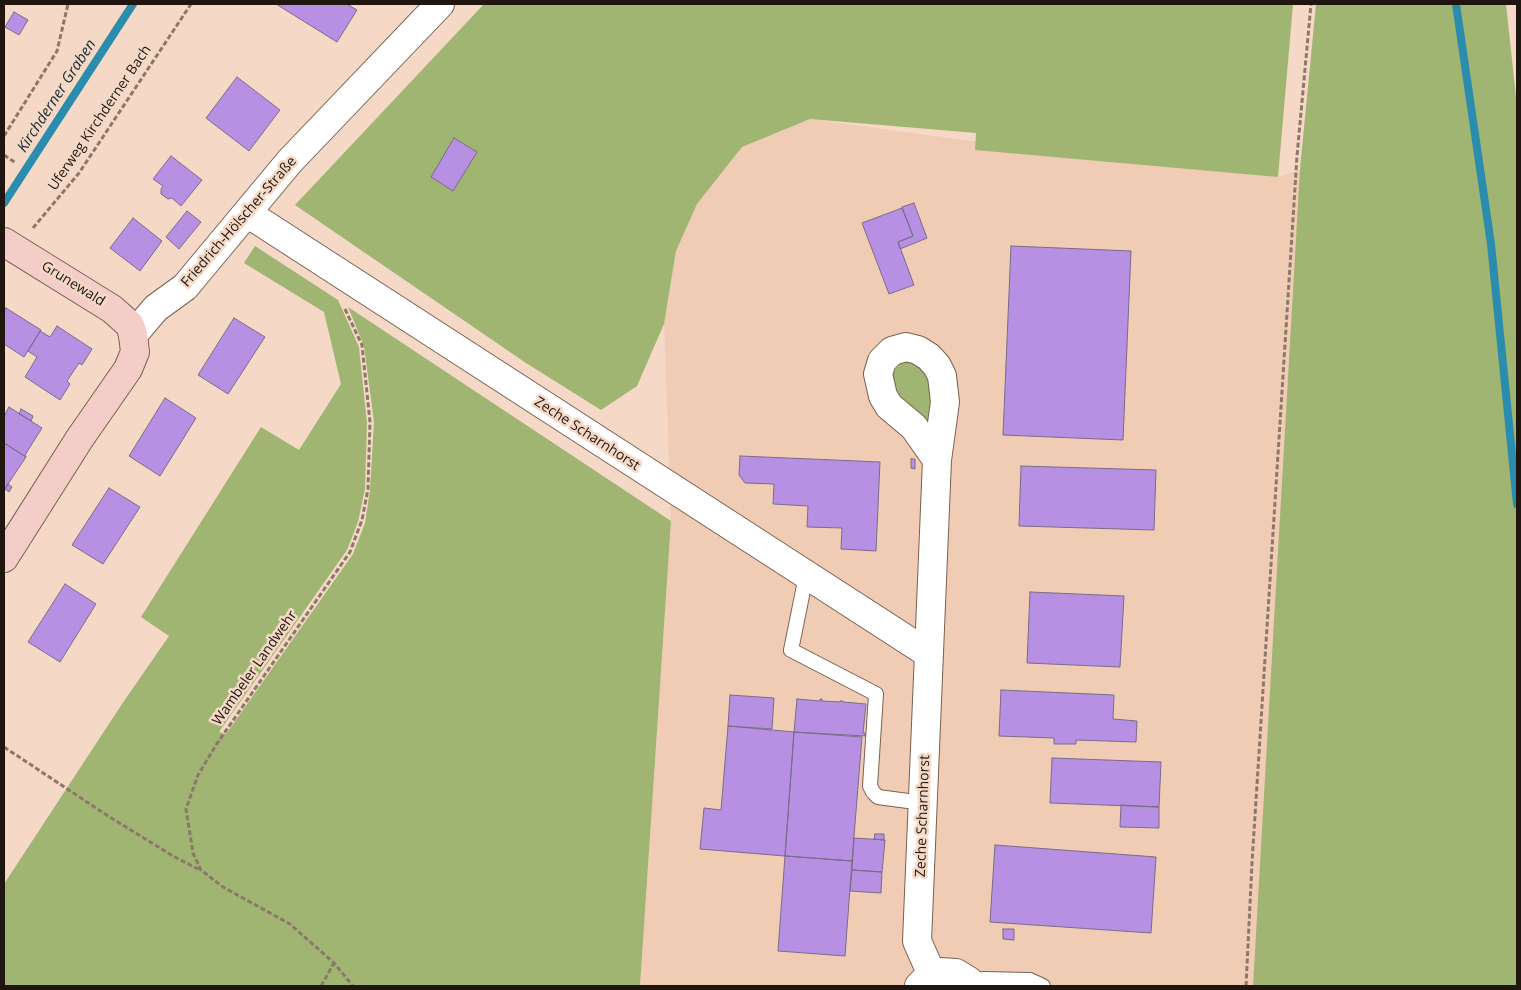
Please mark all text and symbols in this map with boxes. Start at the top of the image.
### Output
water label: Kirchderner Graben [14,36,100,156]
street label: Uferweg Kirchderner Bach [45,42,155,194]
street label: Friedrich-Hölscher-Straße [178,153,300,291]
street label: Grunewald [38,258,108,310]
street label: Zeche Scharnhorst [531,394,643,474]
street label: Wambeler Landwehr [209,607,301,729]
street label: Zeche Scharnhorst [912,755,934,877]

